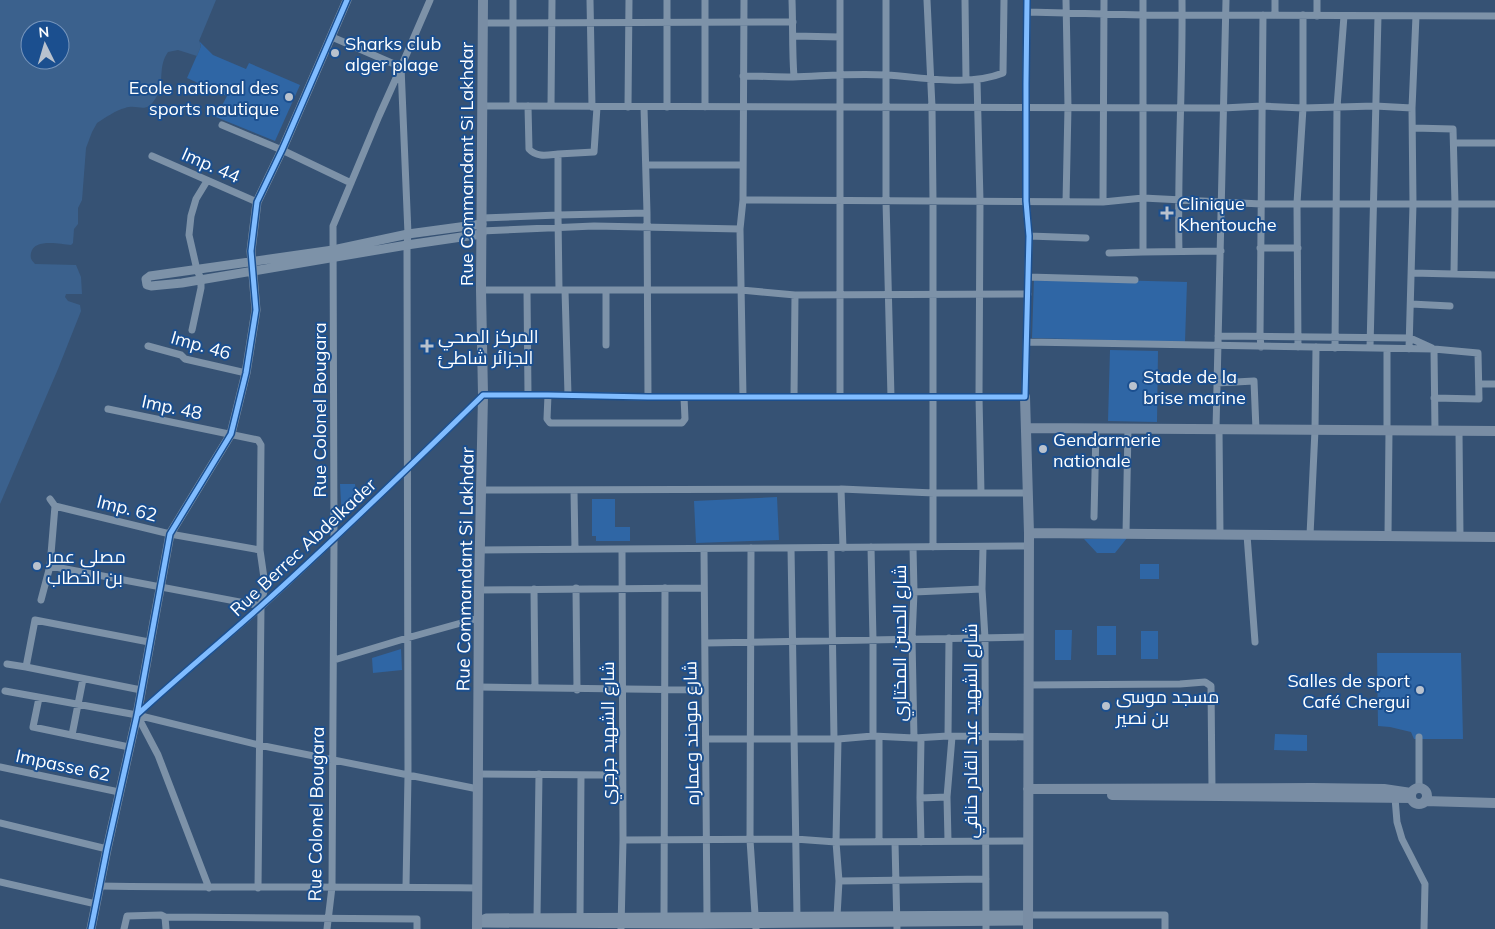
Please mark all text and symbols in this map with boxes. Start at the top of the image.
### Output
north arrow [20,20,70,70]
text: N [38,23,50,41]
place label: Sharks club alger plage [345,32,441,76]
street label: Rue Commandant Si Lakhdar [455,41,478,286]
marker: Sharks club alger plage [329,47,341,59]
place label: Ecole national des sports nautique [129,76,279,120]
marker: Ecole national des sports nautique [283,91,295,103]
street label: Imp. 44 [178,142,244,188]
place label: Clinique Khentouche [1178,192,1276,236]
marker: Clinique Khentouche [1160,206,1174,220]
street label: Rue Colonel Bougara [308,323,331,497]
street label: Imp. 46 [168,325,234,365]
place label: المركز الصحي الجزائر شاطئ [438,325,539,369]
marker: المركز الصحي الجزائر شاطئ [420,339,434,353]
place label: Stade de la brise marine [1143,365,1246,409]
marker: Stade de la brise marine [1127,380,1139,392]
street label: Imp. 48 [140,389,204,425]
place label: Gendarmerie nationale [1053,428,1161,472]
marker: Gendarmerie nationale [1037,443,1049,455]
street label: Rue Commandant Si Lakhdar [451,446,479,691]
street label: Rue Berrec Abdelkader [225,473,381,621]
street label: Imp. 62 [94,489,160,527]
place label: مصلى عمر بن الخطاب [46,545,126,589]
marker: مصلى عمر بن الخطاب [31,560,43,572]
street label: شارع الحسن المختاري [888,565,914,721]
street label: شارع الشهيد عبد القادر حنافي [959,623,985,839]
street label: شارع الشهيد جرجري [596,661,622,805]
street label: شارع موحند وعماره [678,661,705,805]
place label: Salles de sport Café Chergui [1287,669,1410,713]
marker: Salles de sport Café Chergui [1414,684,1426,696]
place label: مسجد موسى بن نصير [1115,685,1219,729]
marker: مسجد موسى بن نصير [1100,700,1112,712]
street label: Rue Colonel Bougara [303,726,329,902]
street label: Impasse 62 [14,744,112,786]

